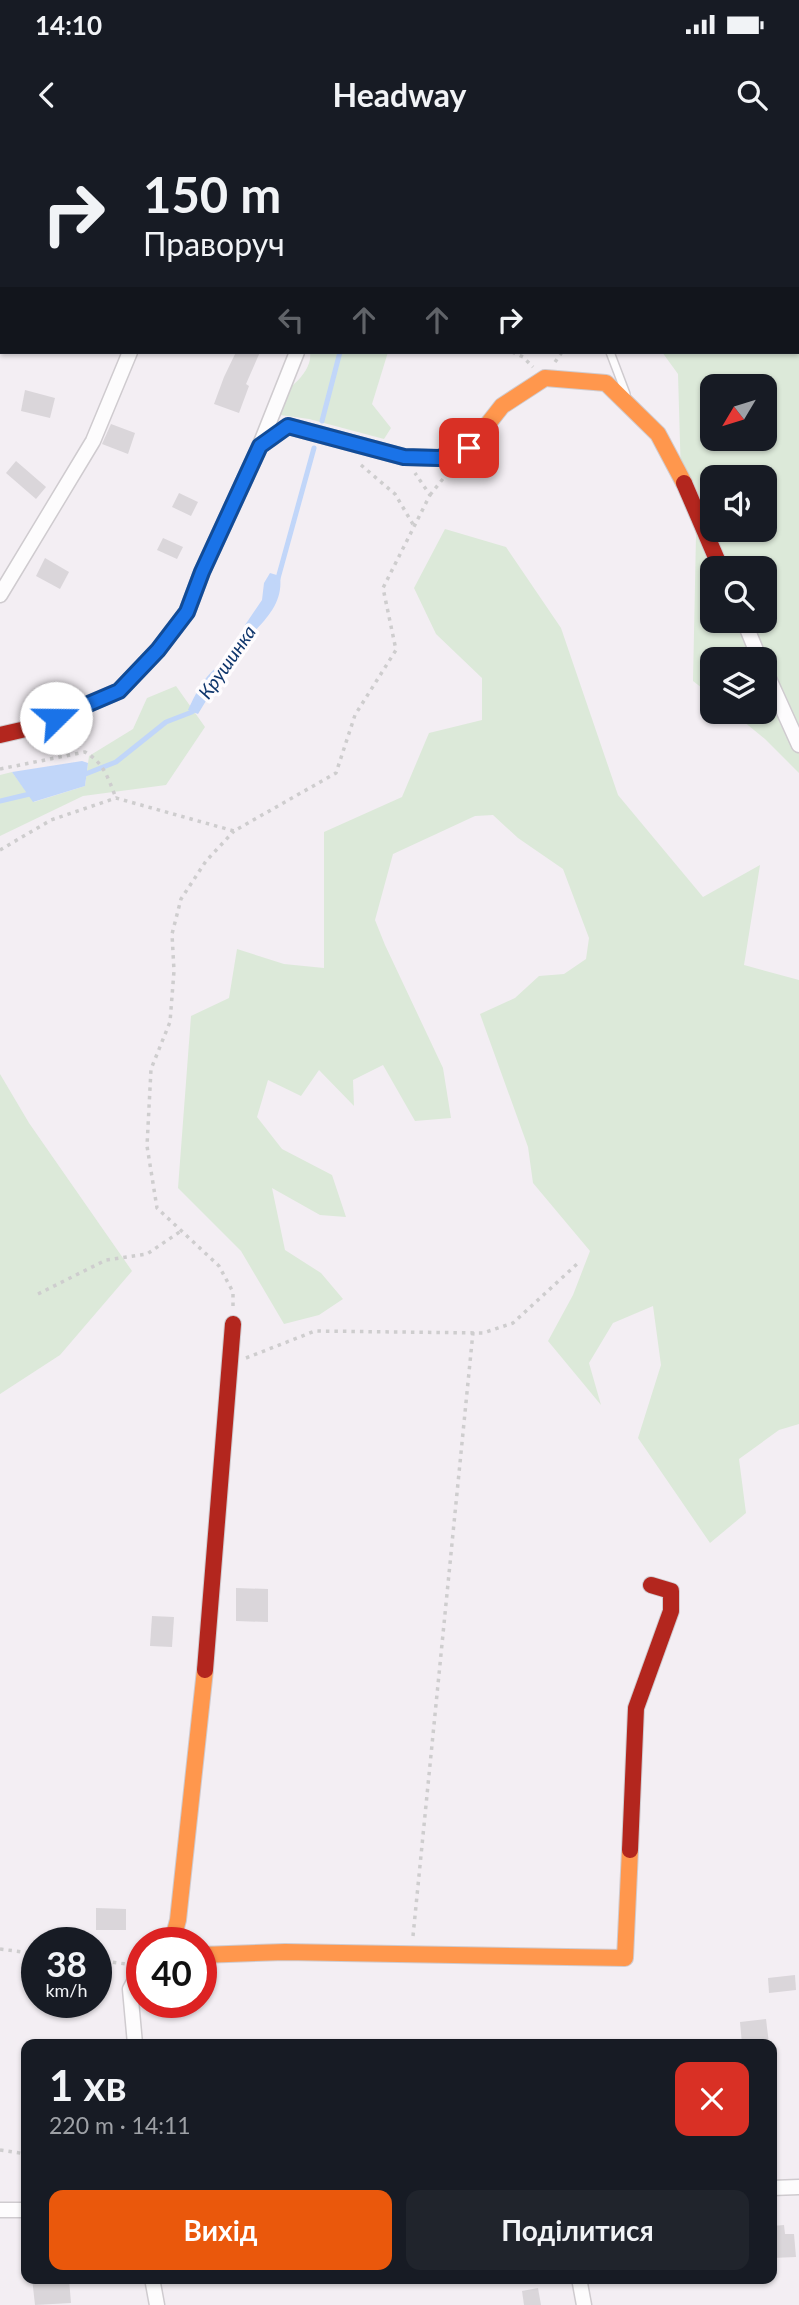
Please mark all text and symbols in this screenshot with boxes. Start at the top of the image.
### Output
text: 14:10 [35,9,102,41]
text: Headway [333,75,466,114]
icon: back [28,76,66,114]
icon: search [733,76,771,114]
text: 150 m [143,165,281,223]
icon: right [28,168,119,259]
text: Праворуч [143,224,285,263]
icon: left [272,301,310,339]
icon: ahead [345,301,383,339]
icon: ahead [418,301,456,339]
icon: right [491,301,529,339]
north arrow [700,374,777,452]
map controls [700,374,777,724]
pin [439,418,499,478]
icon: arrive [450,429,488,467]
button: sound [700,465,777,542]
button: search [700,556,777,633]
water label: Крушинка [193,621,260,703]
button: layers [700,647,777,724]
position arrow [19,681,93,755]
speed limit sign: 40 [126,1927,217,2018]
text: 38 [46,1942,87,1984]
text: km/h [45,1979,88,2001]
text: 1 хв [49,2060,127,2110]
button: close [675,2062,749,2136]
text: 220 m · 14:11 [49,2111,191,2139]
button: Вихід [49,2190,392,2270]
button: Поділитися [406,2190,749,2270]

